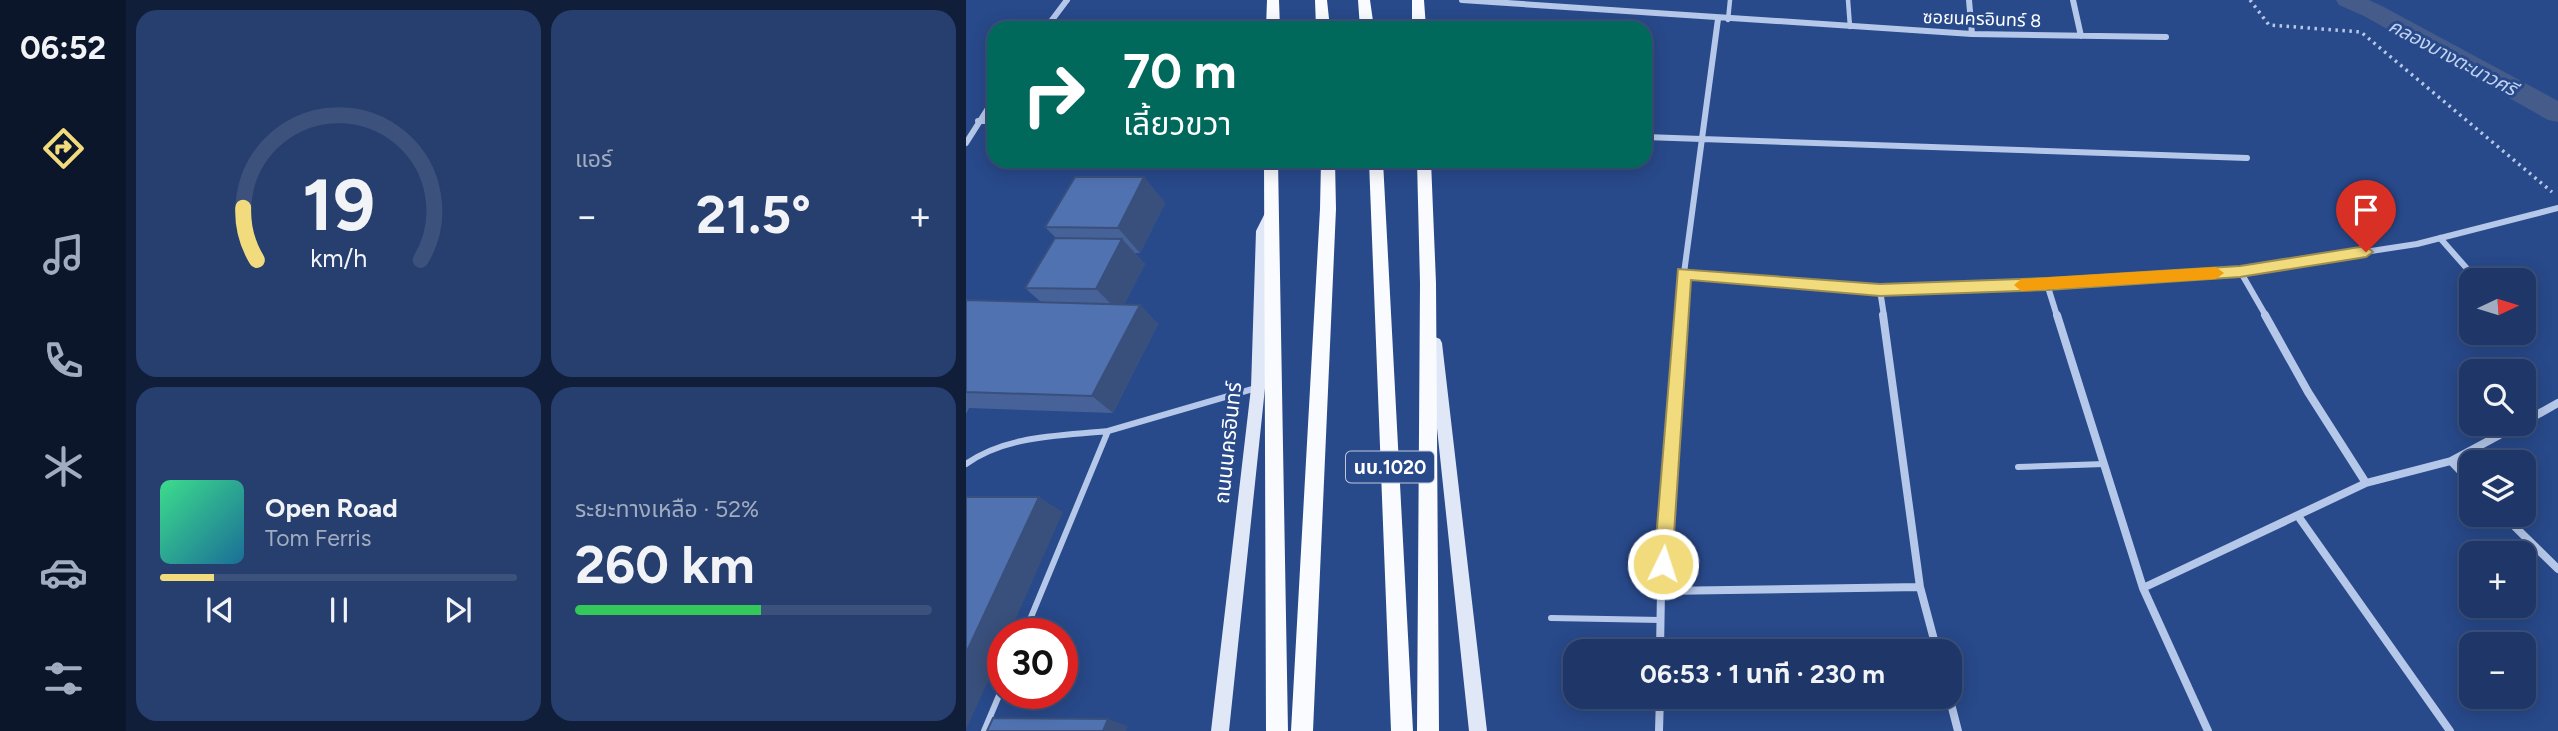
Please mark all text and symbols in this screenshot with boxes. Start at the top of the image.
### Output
street label: ซอยนครอินทร์ 8 [1922,6,2042,32]
water label: คลองบางตะนาวศรี [2385,14,2524,103]
text: 06:52 [20,29,106,67]
text: 70 m [1123,41,1236,100]
icon: right [1008,49,1099,140]
text: เลี้ยวขวา [1123,105,1231,143]
icon: directions [39,124,88,173]
text: แอร์ [575,145,612,173]
text: 19 [302,161,375,248]
pin [2336,180,2396,252]
text: 21.5° [696,184,811,246]
icon: arrive [2347,191,2385,229]
text: − [575,193,599,239]
text: + [908,193,932,239]
icon: music [39,230,88,279]
text: km/h [310,242,367,272]
north arrow [2459,268,2536,345]
map controls [2459,268,2536,709]
icon: phone [39,336,88,385]
button: search [2459,359,2536,436]
street label: ถนนนครอินทร์ [1209,380,1246,505]
icon: climate [39,442,88,491]
button: layers [2459,450,2536,527]
road number: นบ.1020 [1346,452,1434,482]
text: Open Road [265,492,398,524]
text: ระยะทางเหลือ · 52% [575,495,759,523]
text: Tom Ferris [265,524,371,552]
position arrow [1626,527,1700,601]
text: 260 km [575,534,755,596]
button: + [2459,541,2536,618]
icon: car [39,548,88,597]
icon: previous [201,591,239,629]
icon: pause [320,591,358,629]
icon: next [439,591,477,629]
speed limit sign: 30 [987,618,1078,709]
button: − [2459,632,2536,709]
icon: filters [39,654,88,703]
text: 06:53 · 1 นาที · 230 m [1640,658,1885,690]

